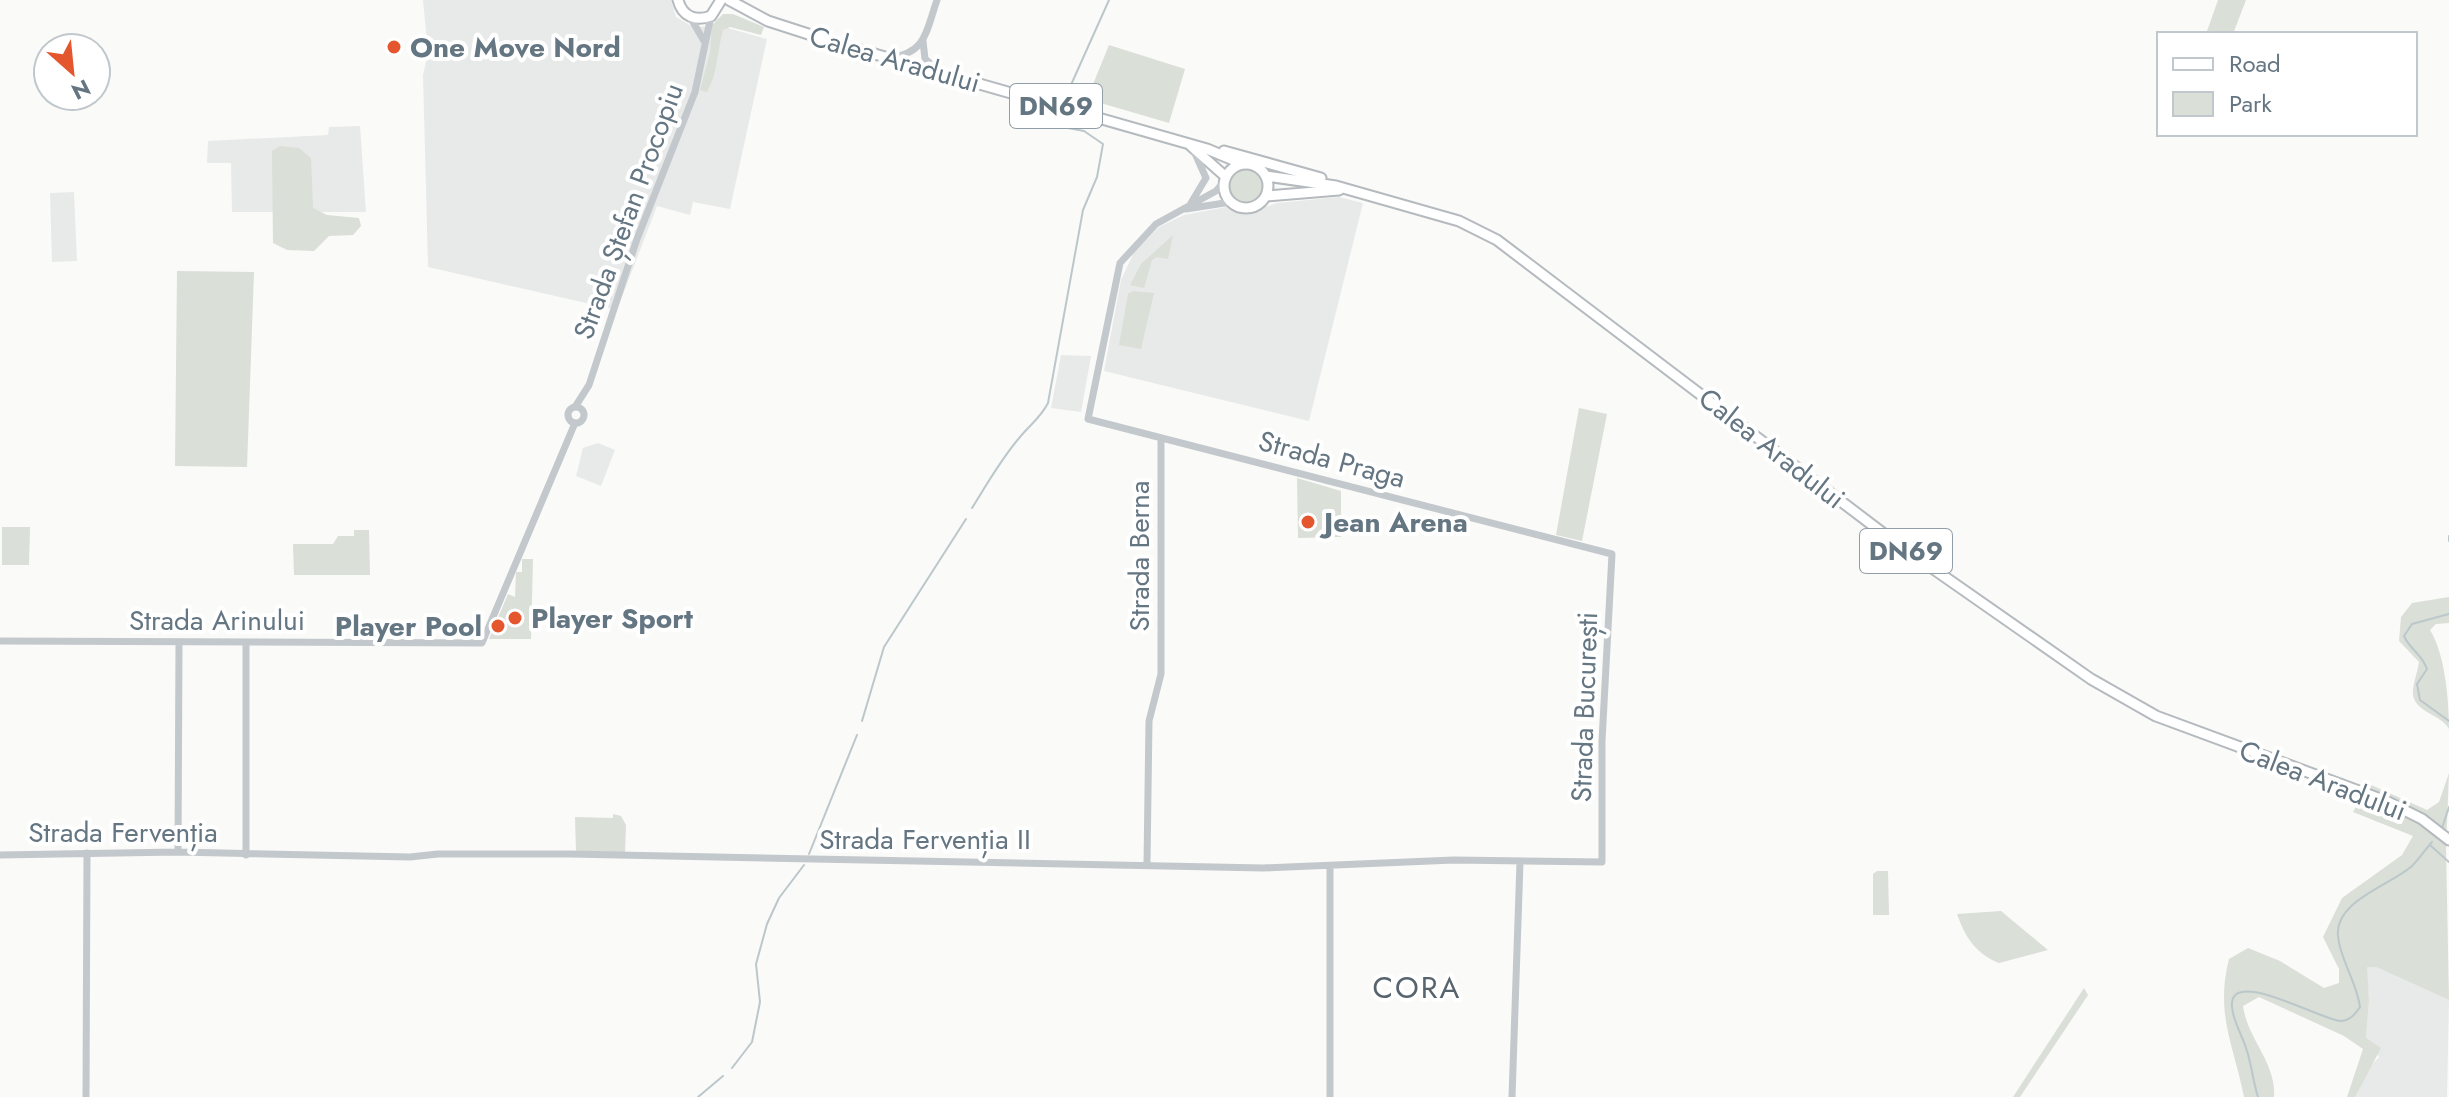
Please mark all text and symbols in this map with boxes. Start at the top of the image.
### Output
street label: Calea Aradului [805,16,985,103]
place label: One Move Nord [410,27,621,68]
north arrow [32,32,112,112]
legend [2157,32,2417,136]
marker: One Move Nord [385,38,403,56]
text: Road [2229,46,2281,81]
text: N [66,72,96,108]
street label: Strada Ștefan Procopiu [563,77,694,345]
road number: DN69 [1010,84,1102,128]
text: Park [2229,86,2272,121]
street label: Calea Aradului [1690,378,1854,519]
street label: Strada Praga [1254,420,1410,499]
street label: Strada Berna [1119,481,1160,631]
place label: Jean Arena [1319,502,1468,543]
marker: Jean Arena [1299,513,1317,531]
road number: DN69 [1860,529,1952,573]
place label: Player Sport [531,598,693,639]
street label: Strada Arinului [129,600,305,641]
place label: Player Pool [335,606,482,647]
marker: Player Sport [506,609,524,627]
street label: Strada București [1561,611,1608,803]
marker: Player Pool [489,617,507,635]
street label: Calea Aradului [2233,730,2412,831]
street label: Strada Fervenția [28,812,218,853]
street label: Strada Fervenția II [819,819,1031,860]
district label: CORA [1373,966,1461,1009]

